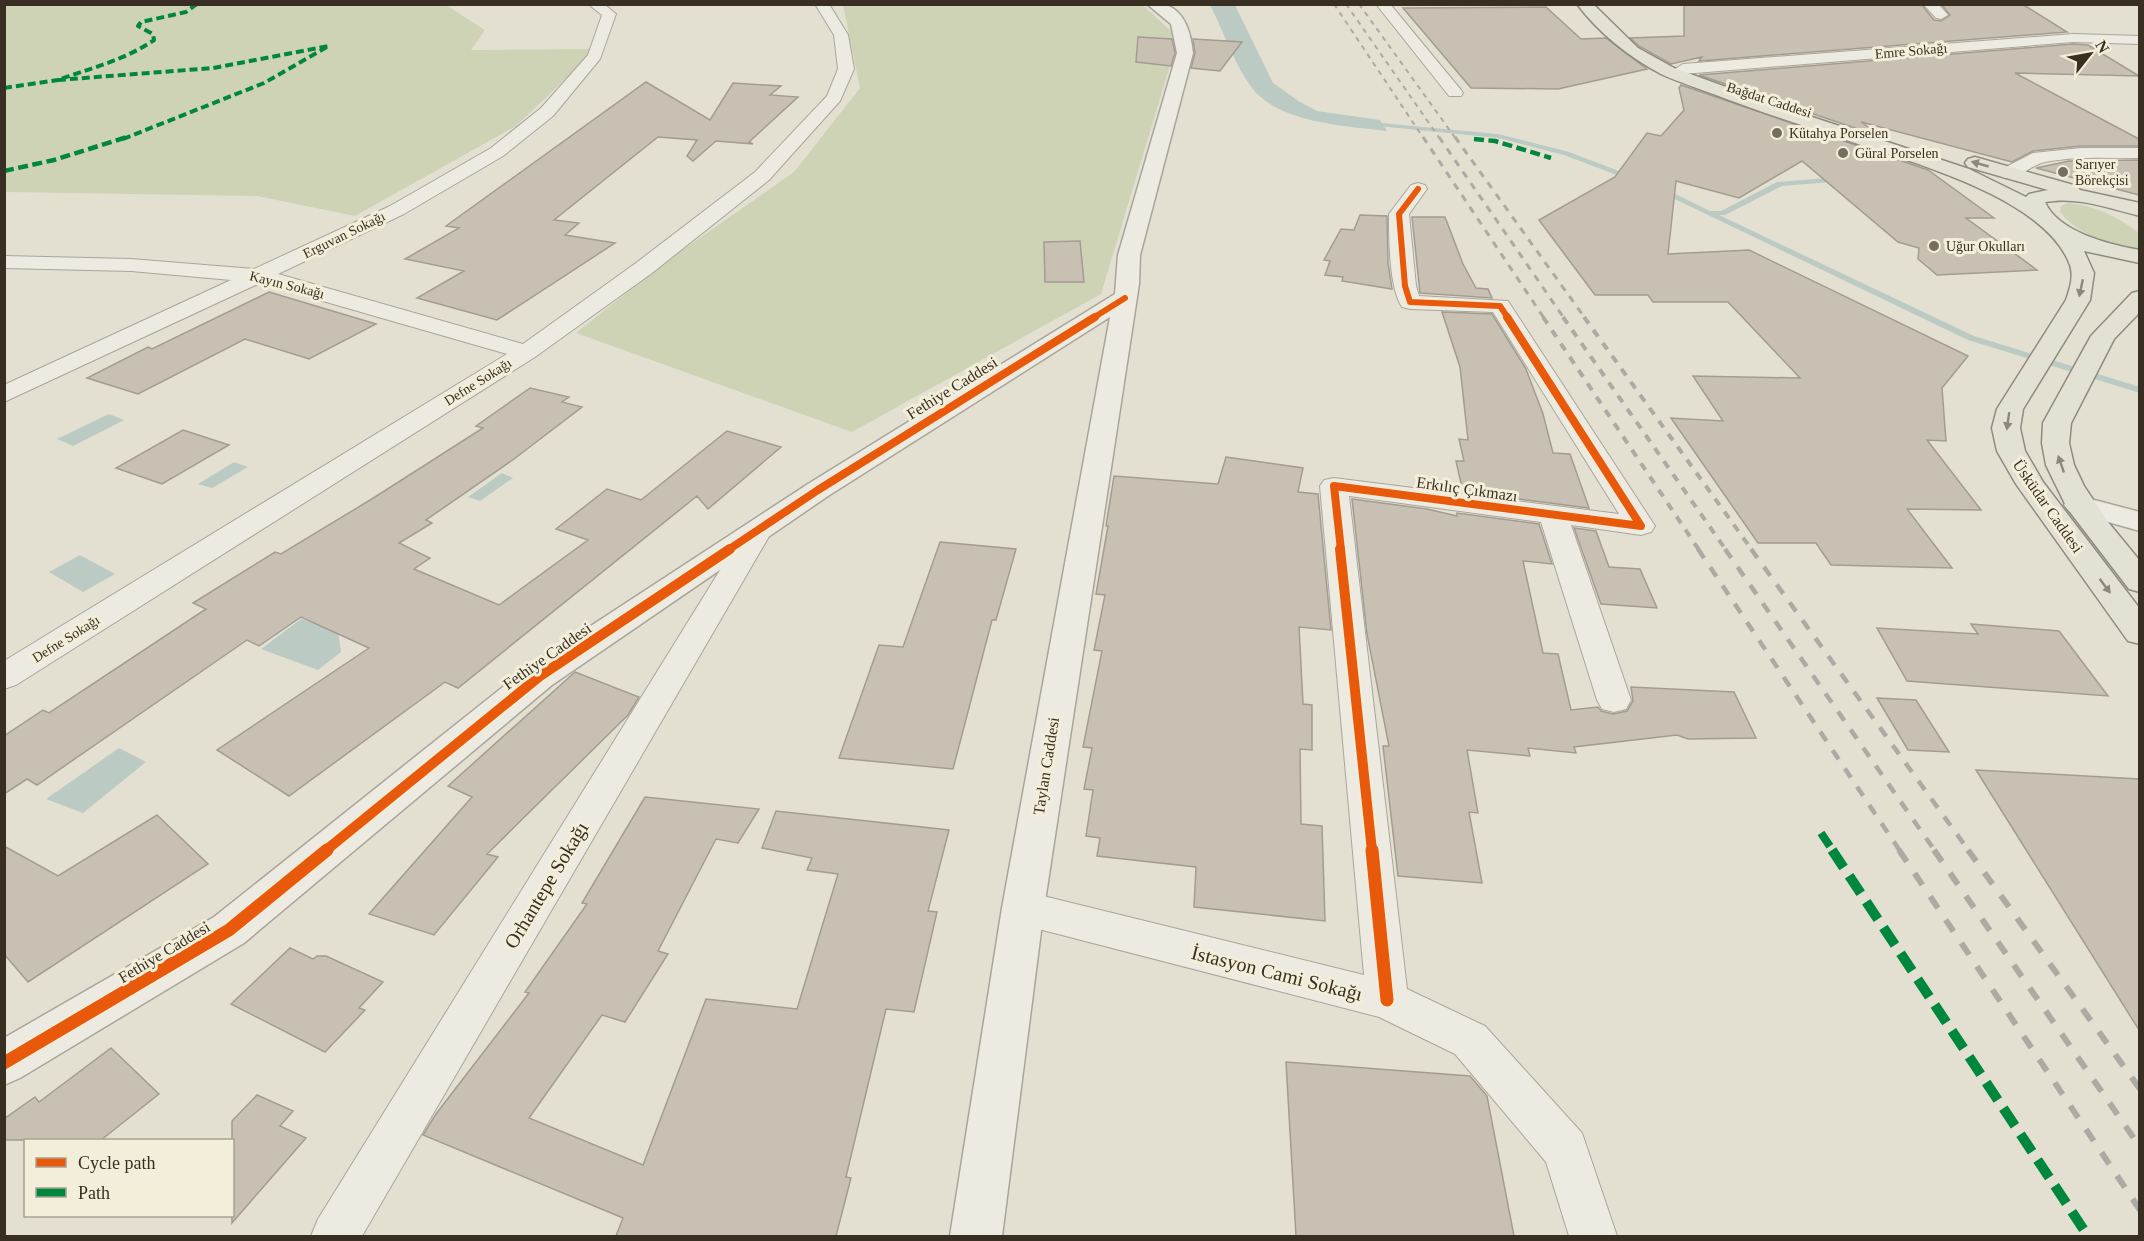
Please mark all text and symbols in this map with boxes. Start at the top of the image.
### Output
north arrow [2060,24,2120,84]
text: N [2092,37,2113,56]
street label: Emre Sokağı [1874,40,1948,62]
street label: Bağdat Caddesi [1725,79,1813,121]
marker: Kütahya Porselen [1770,126,1784,140]
place label: Kütahya Porselen [1789,126,1888,141]
marker: Güral Porselen [1836,146,1850,160]
place label: Güral Porselen [1855,146,1939,161]
place label: Sarıyer Börekçisi [2075,157,2129,188]
one-way arrow [1971,159,1989,168]
marker: Sarıyer Börekçisi [2056,165,2070,179]
street label: Erguvan Sokağı [300,209,388,261]
marker: Uğur Okulları [1927,239,1941,253]
place label: Uğur Okulları [1946,239,2025,254]
street label: Kayın Sokağı [248,268,326,302]
one-way arrow [2075,278,2085,297]
street label: Fethiye Caddesi [904,353,1001,423]
street label: Defne Sokağı [442,355,515,409]
one-way arrow [2004,412,2013,431]
one-way arrow [2056,455,2066,473]
street label: Üsküdar Caddesi [2010,456,2087,556]
street label: Erkılıç Çıkmazı [1415,474,1519,506]
one-way arrow [2098,578,2110,593]
street label: Defne Sokağı [30,612,103,666]
street label: Fethiye Caddesi [500,619,595,693]
street label: Taylan Caddesi [1030,715,1063,816]
street label: Orhantepe Sokağı [500,817,594,953]
street label: Fethiye Caddesi [115,918,214,987]
street label: İstasyon Cami Sokağı [1189,941,1365,1006]
legend [24,1139,234,1217]
text: Cycle path [78,1153,155,1173]
text: Path [78,1183,110,1203]

